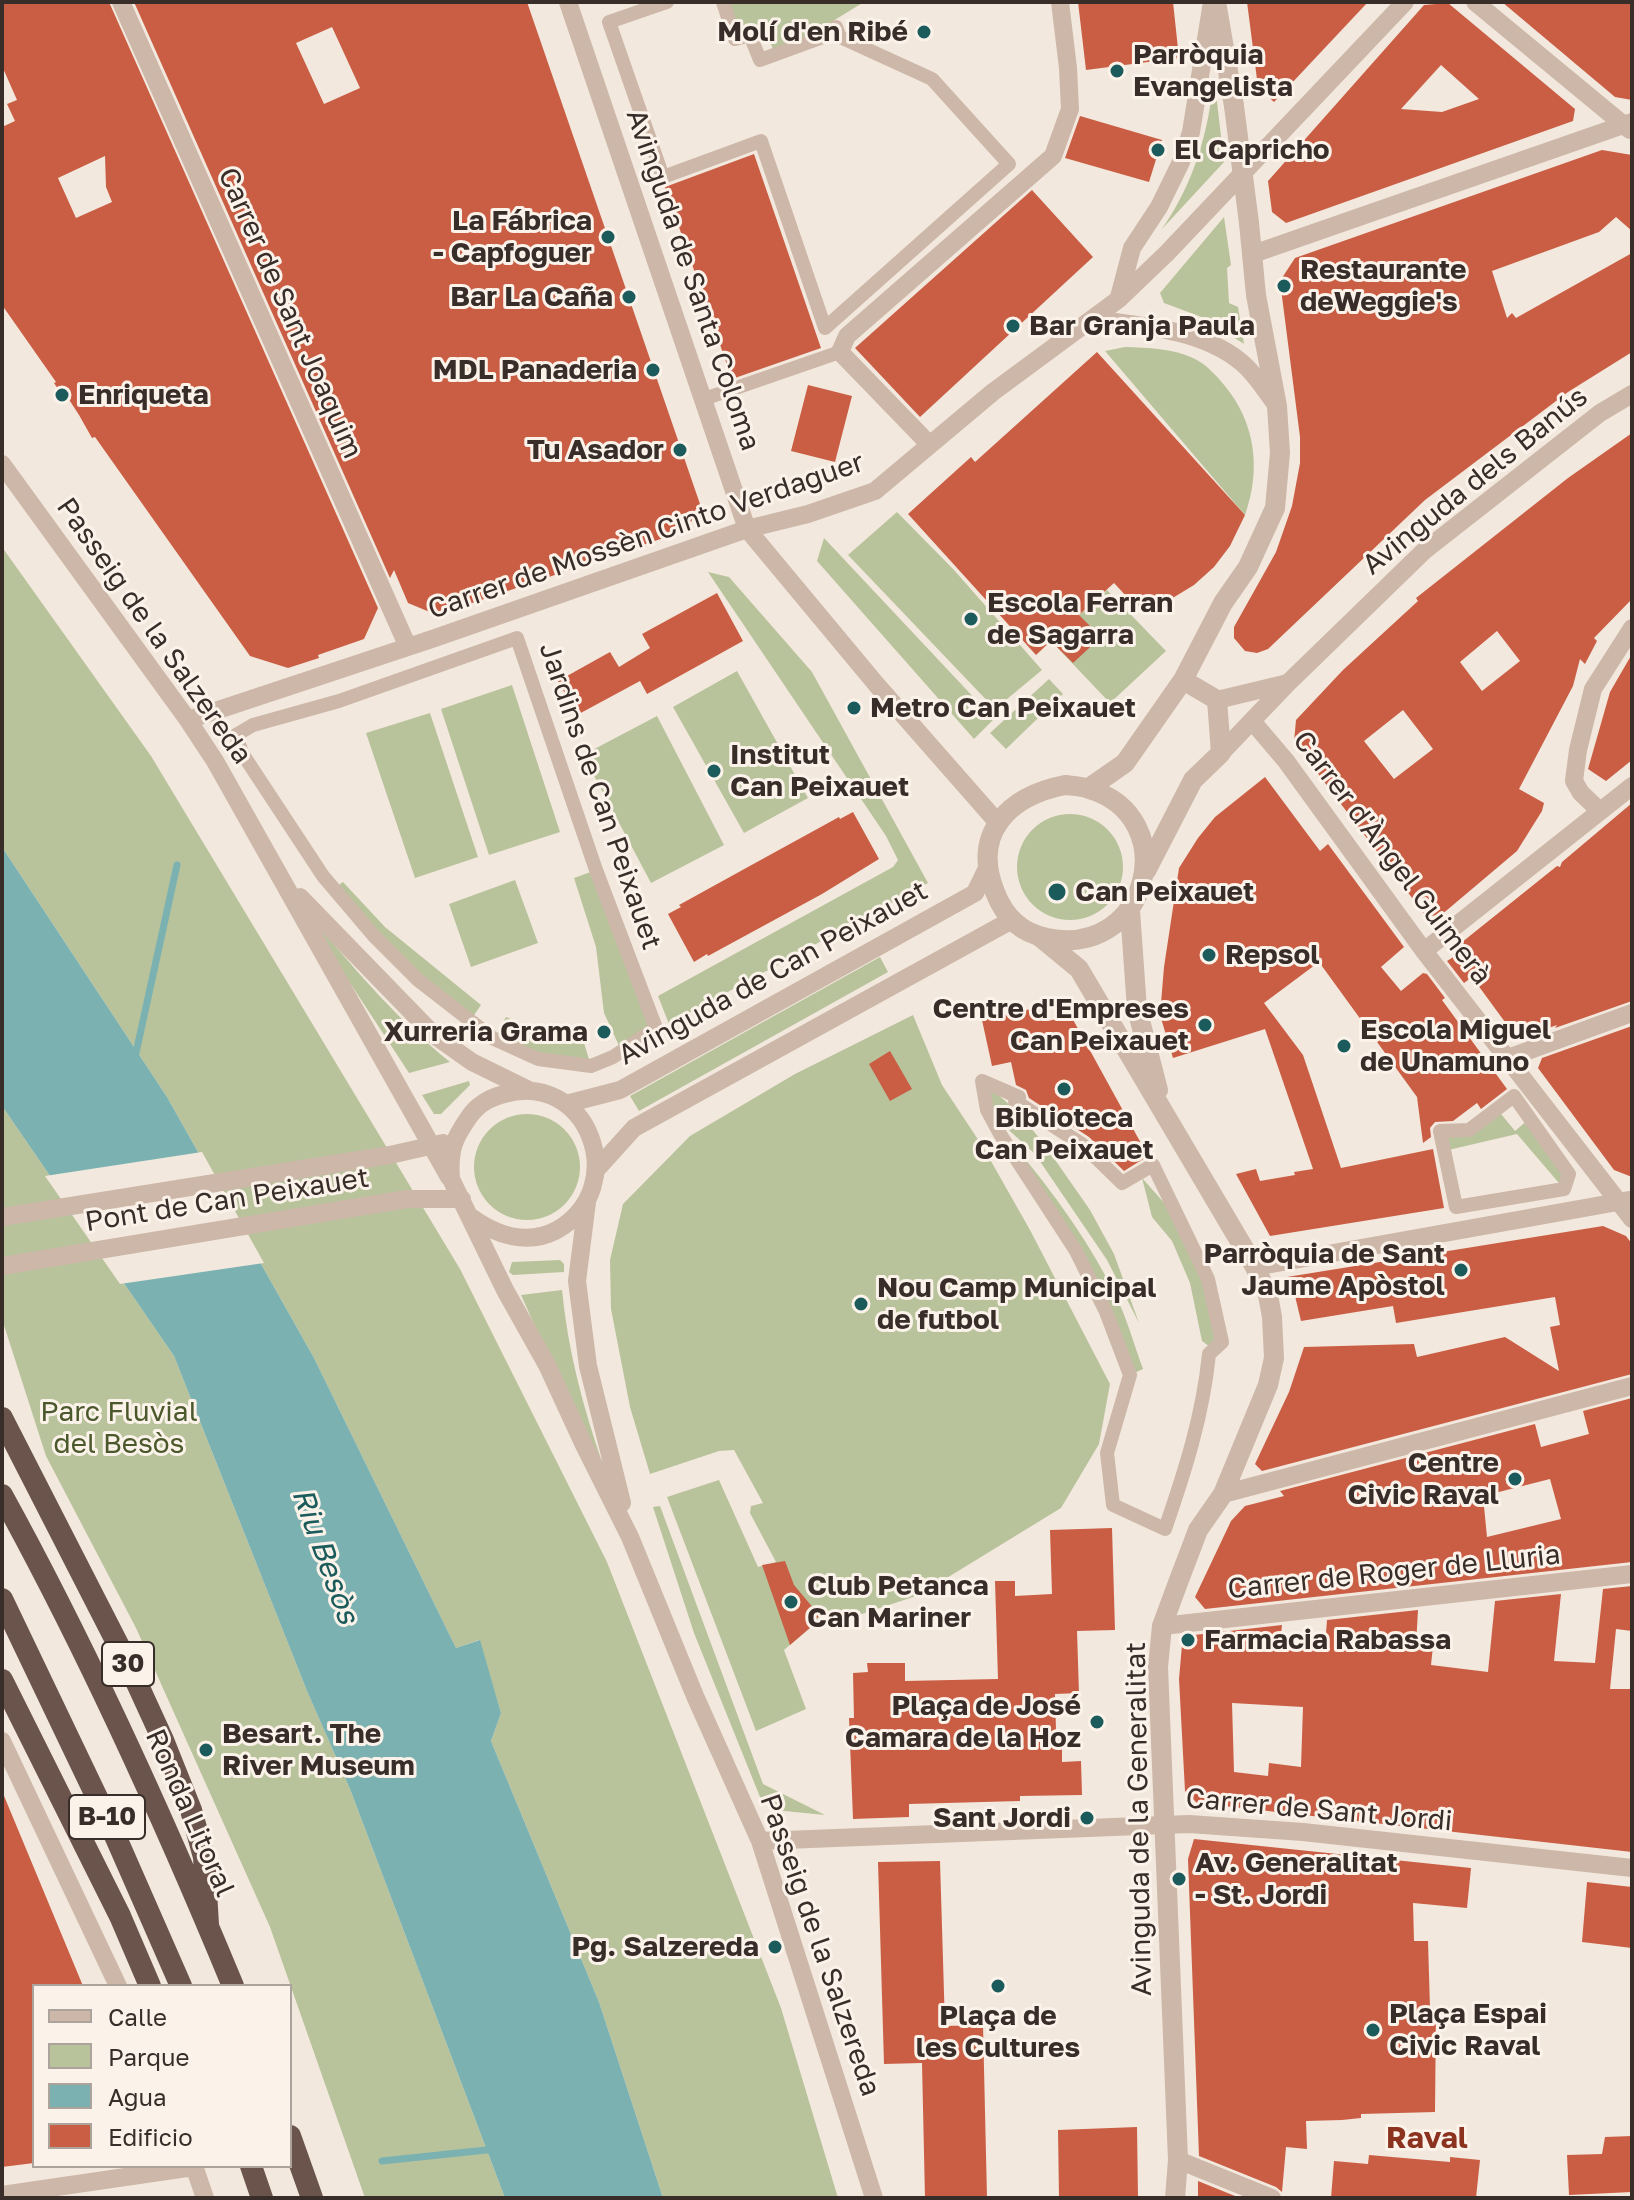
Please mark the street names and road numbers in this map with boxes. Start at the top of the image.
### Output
street label: Avinguda de Santa Coloma [619,105,767,455]
street label: Carrer de Sant Joaquim [211,163,369,463]
street label: Avinguda dels Banús [1356,380,1594,582]
street label: Carrer de Mossèn Cinto Verdaguer [424,445,868,627]
street label: Passeig de la Salzereda [49,491,259,771]
street label: Jardins de Can Peixauet [532,638,668,954]
street label: Carrer d'Àngel Guimerà [1286,725,1498,991]
street label: Avinguda de Can Peixauet [613,874,933,1072]
street label: Pont de Can Peixauet [83,1161,371,1239]
street label: Carrer de Roger de Lluria [1226,1538,1562,1606]
road number: 30 [102,1642,154,1686]
street label: Avinguda de la Generalitat [1119,1642,1159,1996]
street label: Ronda Litoral [138,1724,242,1902]
street label: Carrer de Sant Jordi [1184,1782,1454,1838]
street label: Passeig de la Salzereda [752,1790,888,2100]
road number: B-10 [69,1795,145,1839]

